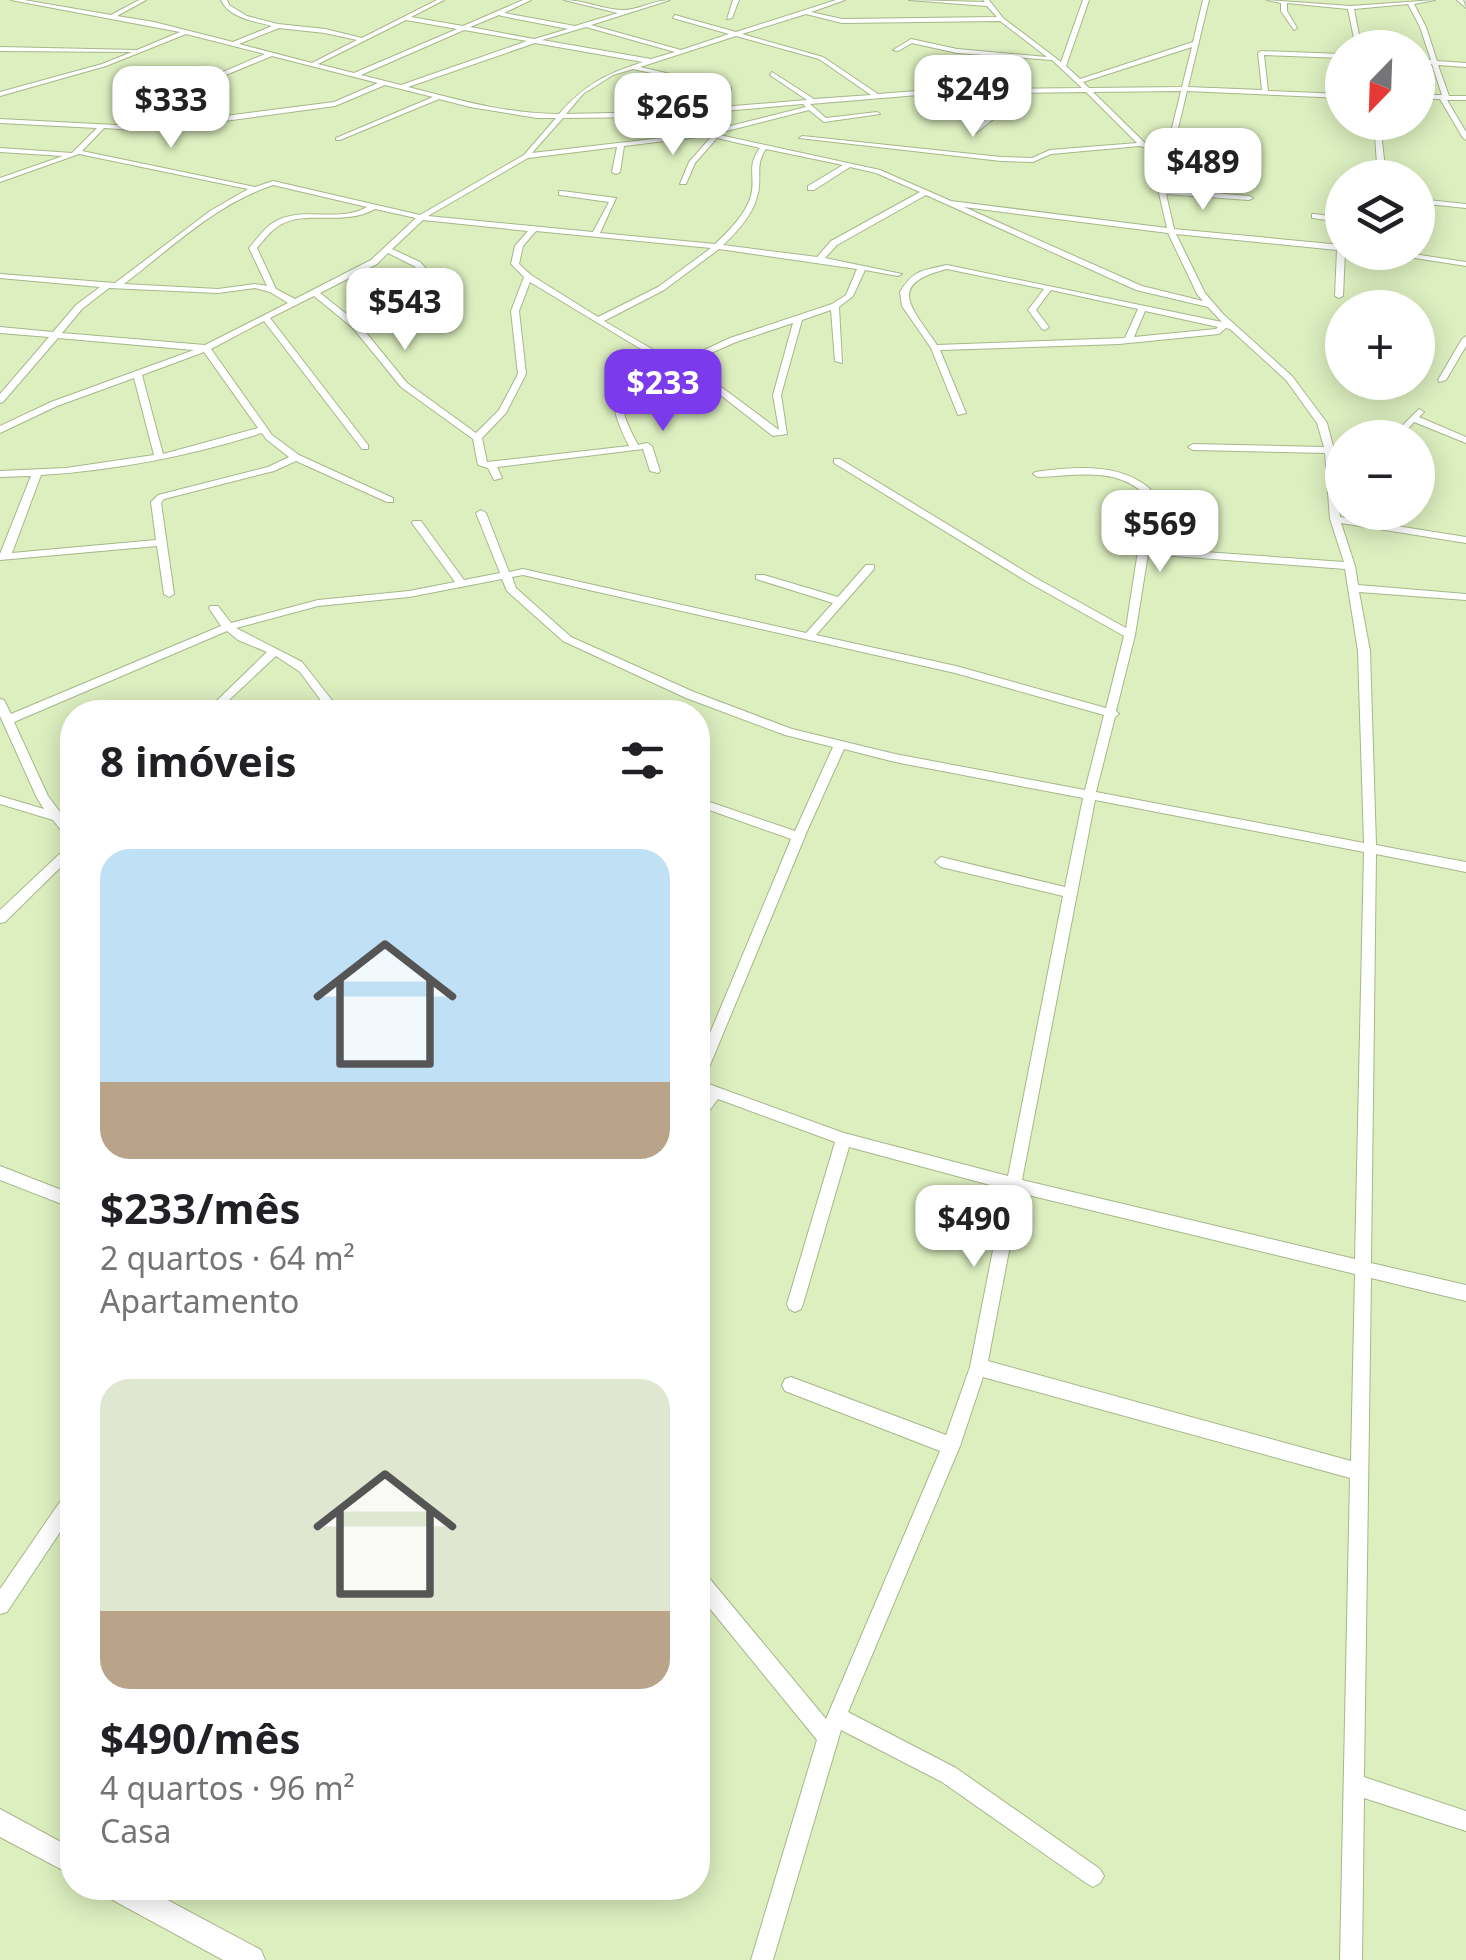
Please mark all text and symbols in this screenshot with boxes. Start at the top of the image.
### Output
north arrow [1325,30,1435,140]
map controls [1325,30,1435,530]
pin: $249 [914,55,1032,140]
pin: $333 [112,66,230,151]
text: $249 [936,66,1010,109]
pin: $265 [614,73,732,158]
text: $333 [134,77,208,120]
text: $265 [636,84,710,127]
pin: $489 [1144,128,1262,213]
text: $489 [1166,139,1240,182]
button: layers [1325,160,1435,270]
pin: $543 [346,268,464,353]
text: $543 [368,279,442,322]
button: + [1325,290,1435,400]
pin: $233 [604,349,722,434]
text: $233 [626,360,700,403]
button: − [1325,420,1435,530]
pin: $569 [1101,490,1219,575]
text: $569 [1123,501,1197,544]
text: 8 imóveis [100,732,297,789]
icon: filters [615,733,670,788]
icon: home [295,914,475,1094]
text: $233/mês [100,1179,301,1236]
pin: $490 [915,1185,1033,1270]
text: $490 [937,1196,1011,1239]
text: 2 quartos · 64 m² [100,1236,355,1279]
text: Apartamento [100,1279,299,1322]
icon: home [295,1444,475,1624]
text: $490/mês [100,1709,301,1766]
text: 4 quartos · 96 m² [100,1766,355,1809]
text: Casa [100,1809,171,1852]

